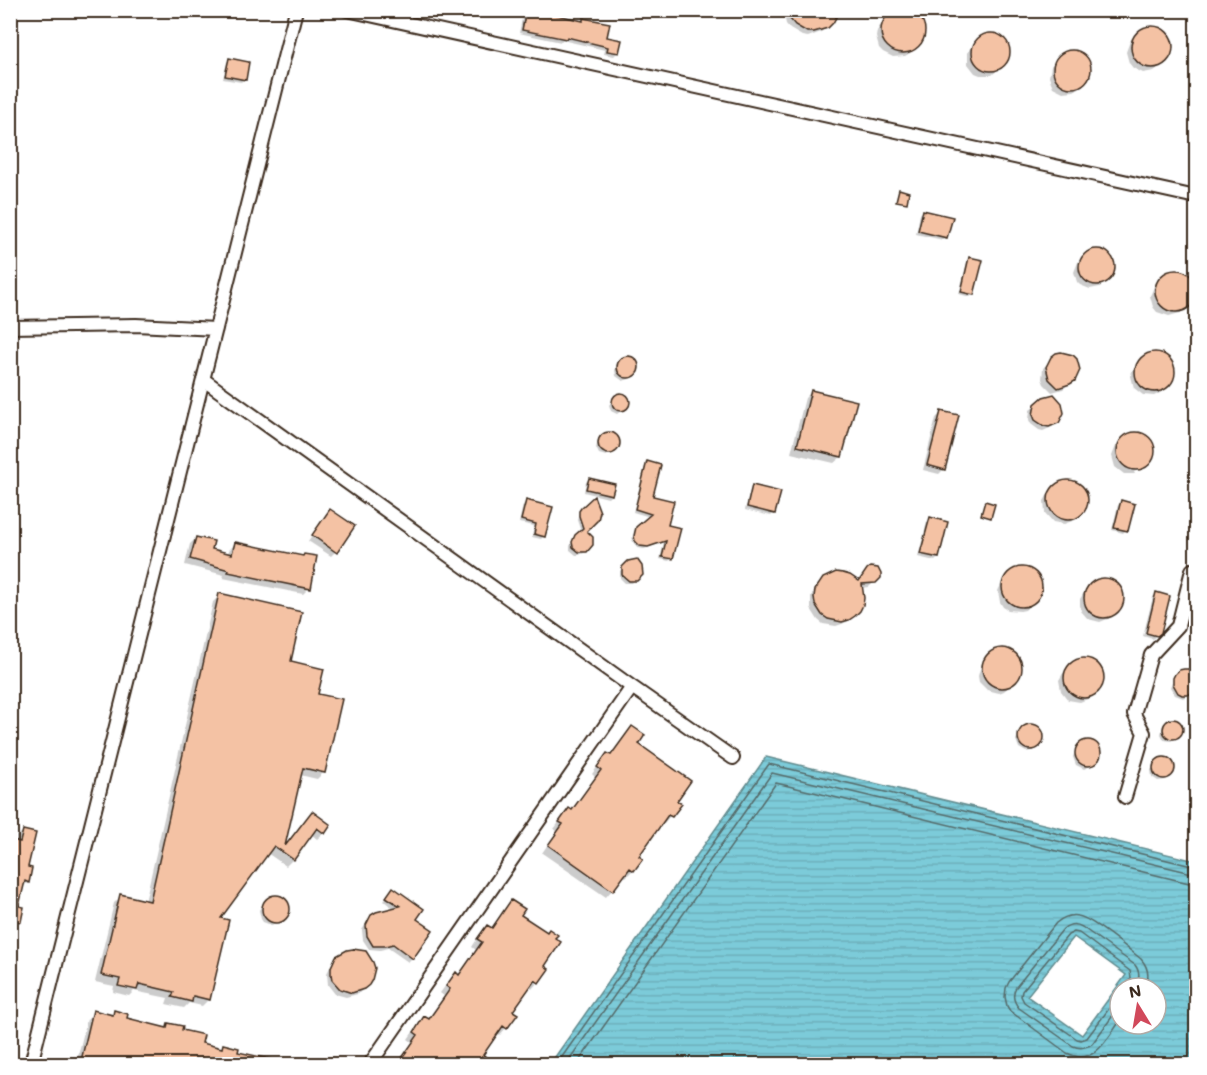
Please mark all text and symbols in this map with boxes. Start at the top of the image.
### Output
north arrow [1108,976,1168,1036]
text: N [1127,979,1143,1002]

